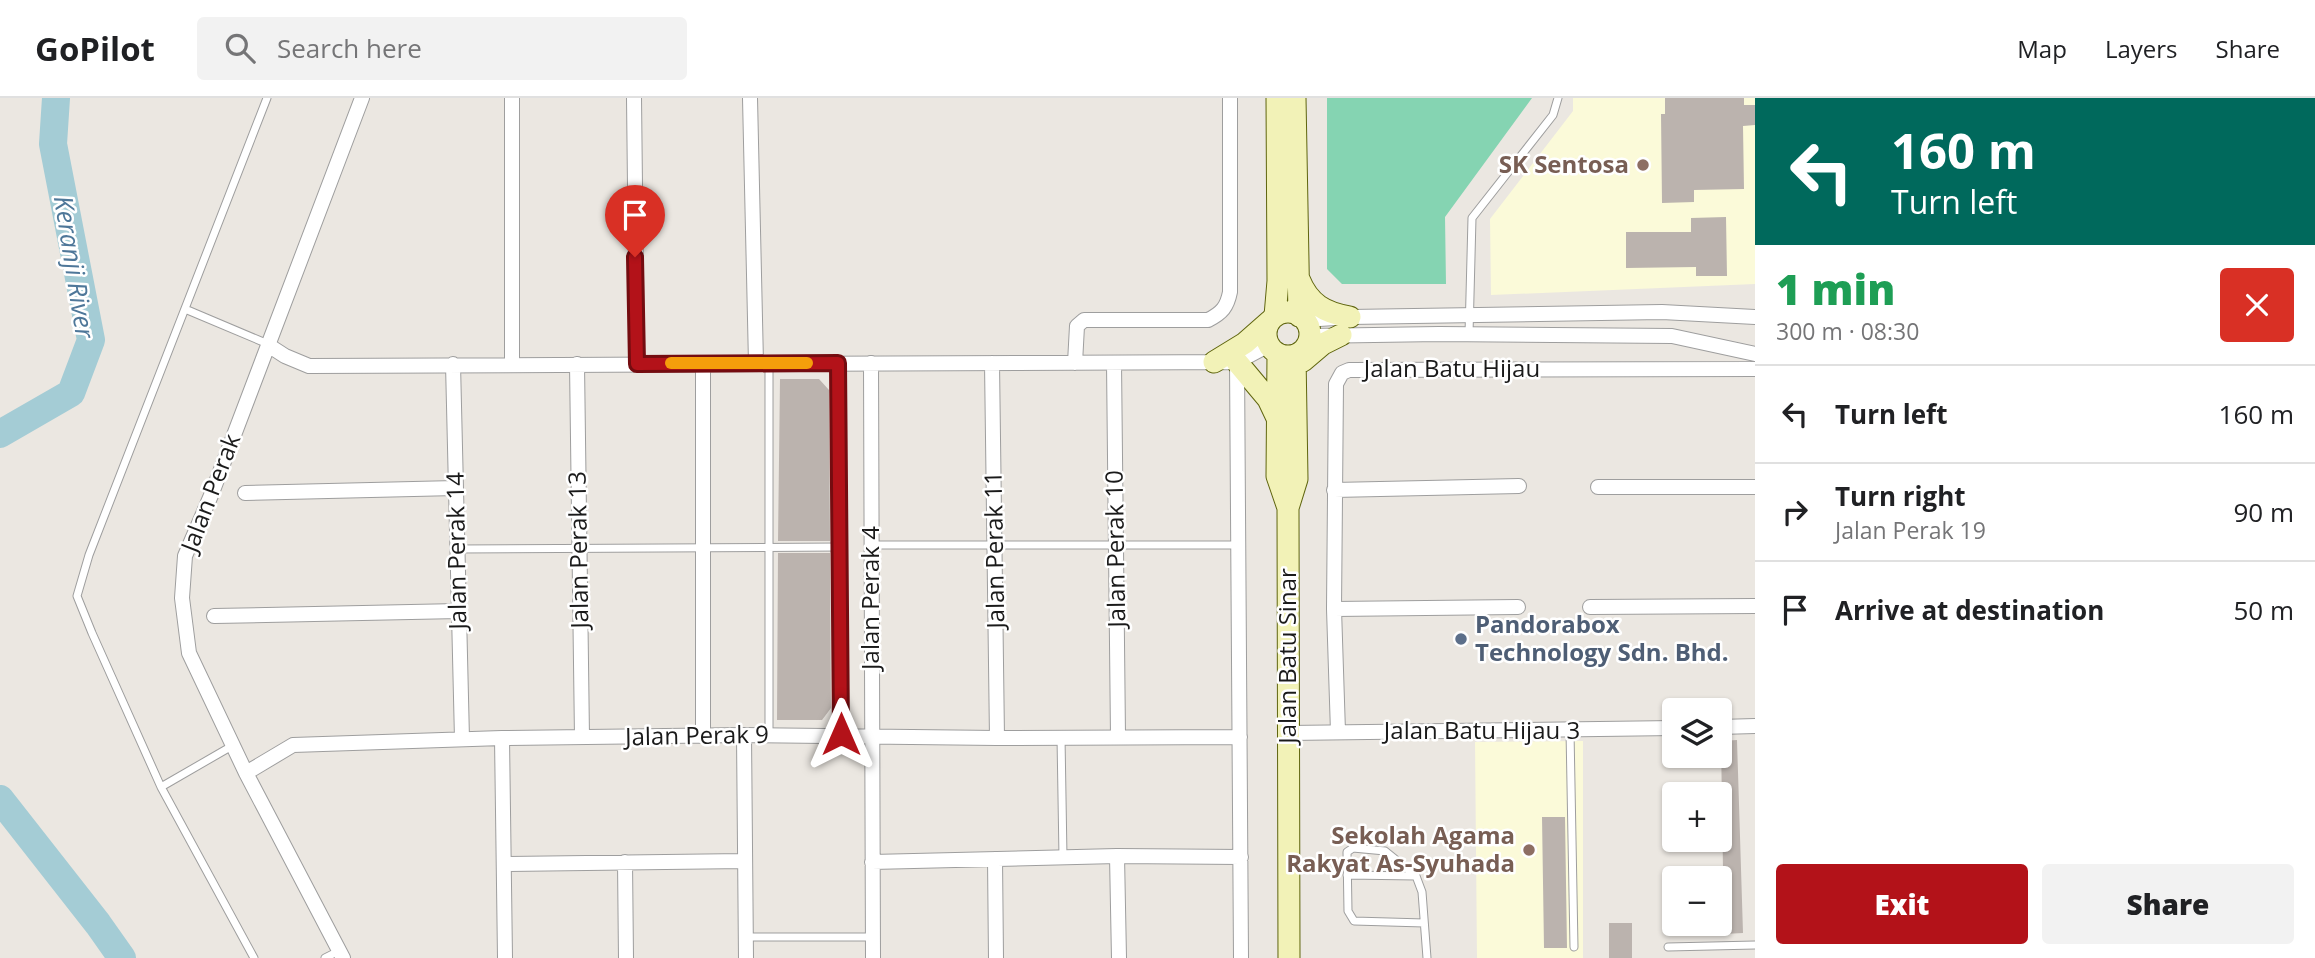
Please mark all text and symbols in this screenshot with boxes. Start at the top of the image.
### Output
search box [197,17,687,80]
text: GoPilot [35,26,155,71]
icon: search [221,29,259,67]
text: Search here [277,30,422,66]
text: Map [2017,32,2067,65]
text: Layers [2105,32,2178,65]
text: Share [2216,32,2280,65]
text: 160 m [1891,117,2036,183]
icon: left [1776,126,1867,217]
place label: SK Sentosa [1499,147,1629,180]
marker: SK Sentosa [1635,157,1651,173]
text: Turn left [1891,180,2017,223]
pin [605,185,665,257]
water label: Keranji River [46,193,104,342]
icon: arrive [616,196,654,234]
text: 1 min [1776,260,1895,317]
button: close [2220,268,2294,342]
text: 300 m · 08:30 [1776,315,1919,347]
street label: Jalan Batu Hijau [1362,351,1540,384]
icon: left [1776,395,1814,433]
text: Turn left [1835,396,1947,432]
text: 160 m [2219,396,2294,432]
street label: Jalan Perak [171,428,247,558]
street label: Jalan Perak 10 [1097,470,1132,630]
street label: Jalan Perak 13 [560,471,595,631]
street label: Jalan Perak 11 [976,471,1011,631]
street label: Jalan Perak 14 [438,472,473,632]
text: Turn right [1835,478,1966,514]
icon: right [1776,493,1814,531]
text: 90 m [2233,494,2294,530]
text: Jalan Perak 19 [1835,514,1986,546]
street label: Jalan Perak 4 [853,526,886,672]
street label: Jalan Batu Sinar [1270,568,1303,746]
icon: arrive [1776,591,1814,629]
text: Arrive at destination [1835,592,2104,628]
text: 50 m [2233,592,2294,628]
place label: Pandorabox Technology Sdn. Bhd. [1475,607,1729,668]
marker: Pandorabox Technology Sdn. Bhd. [1453,631,1469,647]
position arrow [804,697,878,771]
map controls [1662,698,1732,936]
button: layers [1662,698,1732,768]
street label: Jalan Batu Hijau 3 [1382,713,1580,746]
street label: Jalan Perak 9 [623,717,769,752]
button: + [1662,782,1732,852]
place label: Sekolah Agama Rakyat As-Syuhada [1286,818,1515,879]
marker: Sekolah Agama Rakyat As-Syuhada [1521,842,1537,858]
button: Exit [1776,864,2028,944]
button: Share [2042,864,2294,944]
button: − [1662,866,1732,936]

